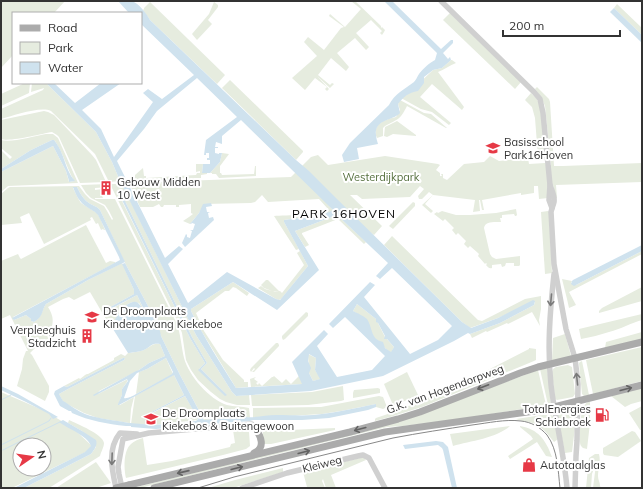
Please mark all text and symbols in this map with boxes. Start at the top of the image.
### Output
legend [12,12,142,84]
scale bar [503,12,620,38]
text: 200 m [509,18,544,33]
text: Road [48,20,77,35]
text: Park [48,40,74,55]
text: Water [48,60,84,75]
place label: Basisschool Park16Hoven [504,135,573,162]
school or university icon: Basisschool Park16Hoven [485,140,501,156]
park label: Westerdijkpark [342,170,420,184]
place label: Gebouw Midden 10 West [117,175,200,202]
building icon: Gebouw Midden 10 West [98,180,114,196]
district label: PARK 16HOVEN [292,206,396,221]
one-way arrow [548,293,555,306]
place label: De Droomplaats Kinderopvang Kiekeboe [103,304,223,331]
school or university icon: De Droomplaats Kinderopvang Kiekeboe [84,309,100,325]
place label: Verpleeghuis Stadzicht [10,323,76,350]
building icon: Verpleeghuis Stadzicht [79,328,95,344]
street label: G.K. van Hogendorpweg [384,361,506,417]
one-way arrow [574,373,581,386]
one-way arrow [478,384,490,392]
one-way arrow [619,384,632,392]
place label: TotalEnergies Schiebroek [522,402,591,429]
place label: De Droomplaats Kiekebos & Buitengewoon [162,406,294,433]
fuel station icon: TotalEnergies Schiebroek [594,407,610,423]
school or university icon: De Droomplaats Kiekebos & Buitengewoon [143,411,159,427]
one-way arrow [354,426,367,433]
north arrow [12,437,52,477]
one-way arrow [297,448,310,455]
text: N [34,449,49,460]
one-way arrow [108,452,116,465]
street label: Kleiweg [301,452,343,476]
shop icon: Autotaalglas [521,457,537,473]
place label: Autotaalglas [540,458,605,472]
one-way arrow [230,464,243,472]
one-way arrow [177,469,190,477]

